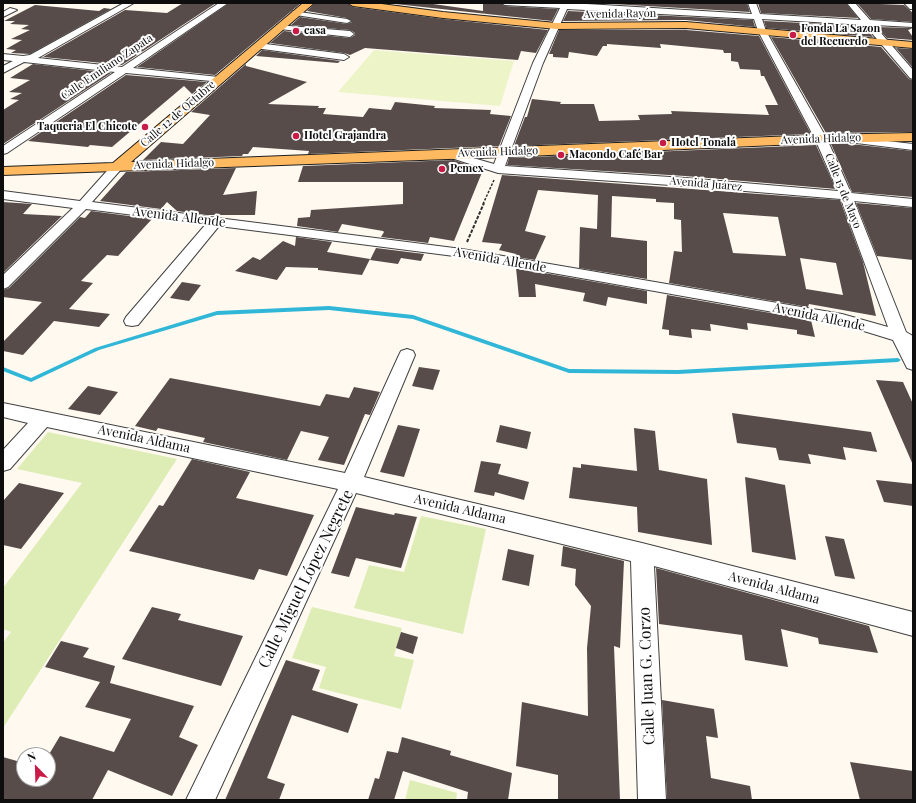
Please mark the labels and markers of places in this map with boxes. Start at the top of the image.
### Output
place label: Fonda La Sazon del Recuerdo [801,22,880,48]
place label: casa [304,24,326,38]
marker: casa [291,26,301,36]
marker: Fonda La Sazon del Recuerdo [788,30,798,40]
place label: Taqueria El Chicote [37,120,137,134]
marker: Taqueria El Chicote [140,122,150,132]
place label: Hotel Grajandra [304,129,386,143]
marker: Hotel Grajandra [291,131,301,141]
place label: Hotel Tonalá [671,136,736,150]
marker: Hotel Tonalá [658,138,668,148]
place label: Macondo Café Bar [569,148,662,162]
marker: Macondo Café Bar [556,150,566,160]
place label: Pemex [450,162,484,176]
marker: Pemex [437,164,447,174]

